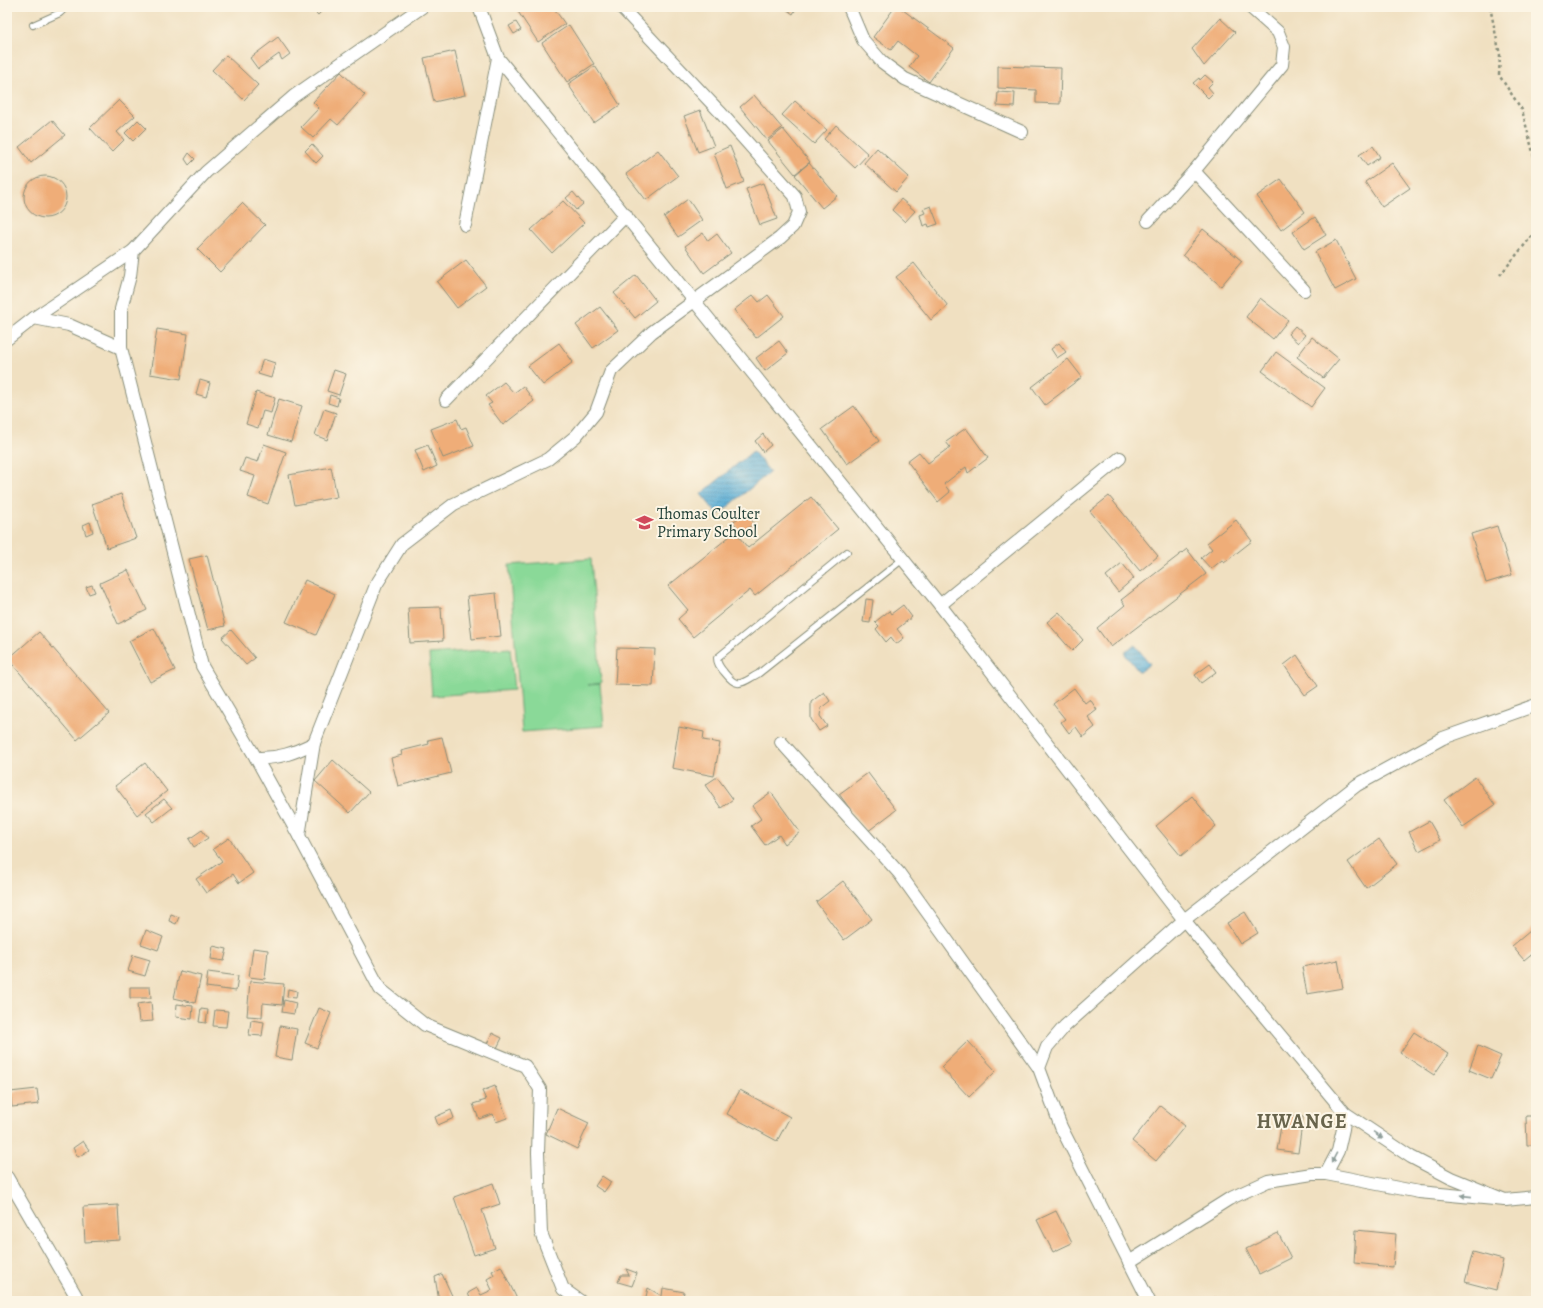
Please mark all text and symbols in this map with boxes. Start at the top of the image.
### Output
place label: Thomas Coulter Primary School [657,503,760,543]
school or university icon: Thomas Coulter Primary School [634,513,654,533]
district label: HWANGE [1256,1108,1348,1135]
one-way arrow [1372,1131,1383,1139]
one-way arrow [1331,1152,1338,1164]
one-way arrow [1460,1193,1472,1200]

